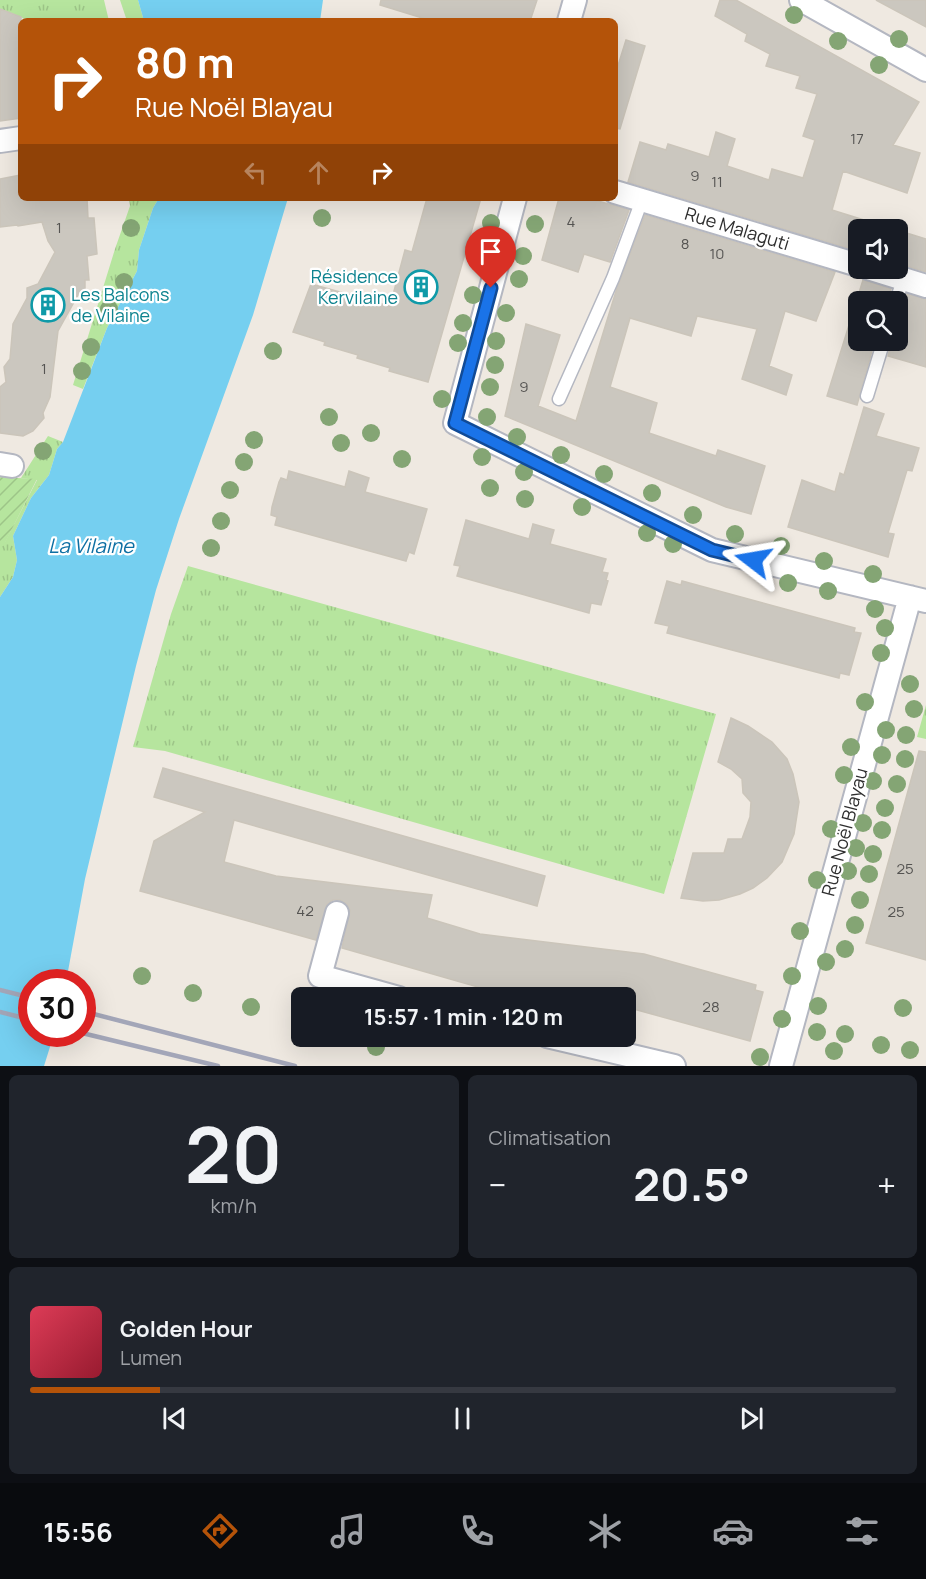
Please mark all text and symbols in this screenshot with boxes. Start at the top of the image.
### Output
text: 80 m [135,33,235,91]
icon: right [36,42,114,120]
text: Rue Noël Blayau [135,88,333,125]
house number: 17 [850,128,864,149]
icon: left [239,156,272,189]
icon: ahead [302,156,335,189]
icon: right [365,156,398,189]
house number: 9 [690,165,700,186]
house number: 11 [711,171,723,192]
street label: Rue Malaguti [682,201,793,255]
house number: 4 [567,211,576,232]
house number: 1 [56,217,62,238]
map controls [848,219,908,351]
button: sound [848,219,908,279]
pin [465,226,516,288]
house number: 8 [681,233,689,254]
icon: arrive [474,235,507,268]
house number: 10 [710,243,725,264]
place label: Résidence Kervilaine [311,264,398,309]
building icon: Résidence Kervilaine [403,269,439,305]
place label: Les Balcons de Vilaine [71,282,169,327]
building icon: Les Balcons de Vilaine [30,287,66,323]
button: search [848,291,908,351]
house number: 1 [41,358,47,379]
house number: 9 [519,376,529,397]
position arrow [721,528,785,592]
water label: La Vilaine [48,532,135,559]
street label: Rue Noël Blayau [815,765,873,899]
house number: 25 [896,858,914,879]
house number: 42 [296,900,314,921]
house number: 25 [887,901,905,922]
speed limit sign: 30 [18,969,96,1047]
house number: 28 [702,996,720,1017]
text: 15:57 · 1 min · 120 m [364,1002,563,1032]
text: 20 [185,1100,283,1206]
text: Climatisation [489,1124,611,1151]
text: 20.5° [633,1153,750,1215]
text: − [489,1162,506,1207]
text: + [877,1162,896,1207]
text: km/h [210,1192,257,1219]
text: Golden Hour [120,1314,253,1344]
text: Lumen [120,1344,182,1371]
icon: previous [158,1402,191,1435]
icon: pause [446,1402,479,1435]
icon: next [735,1402,768,1435]
icon: directions [199,1510,241,1552]
icon: music [327,1510,369,1552]
icon: phone [456,1510,498,1552]
icon: climate [584,1510,626,1552]
icon: car [712,1510,754,1552]
icon: filters [841,1510,883,1552]
text: 15:56 [43,1513,113,1550]

